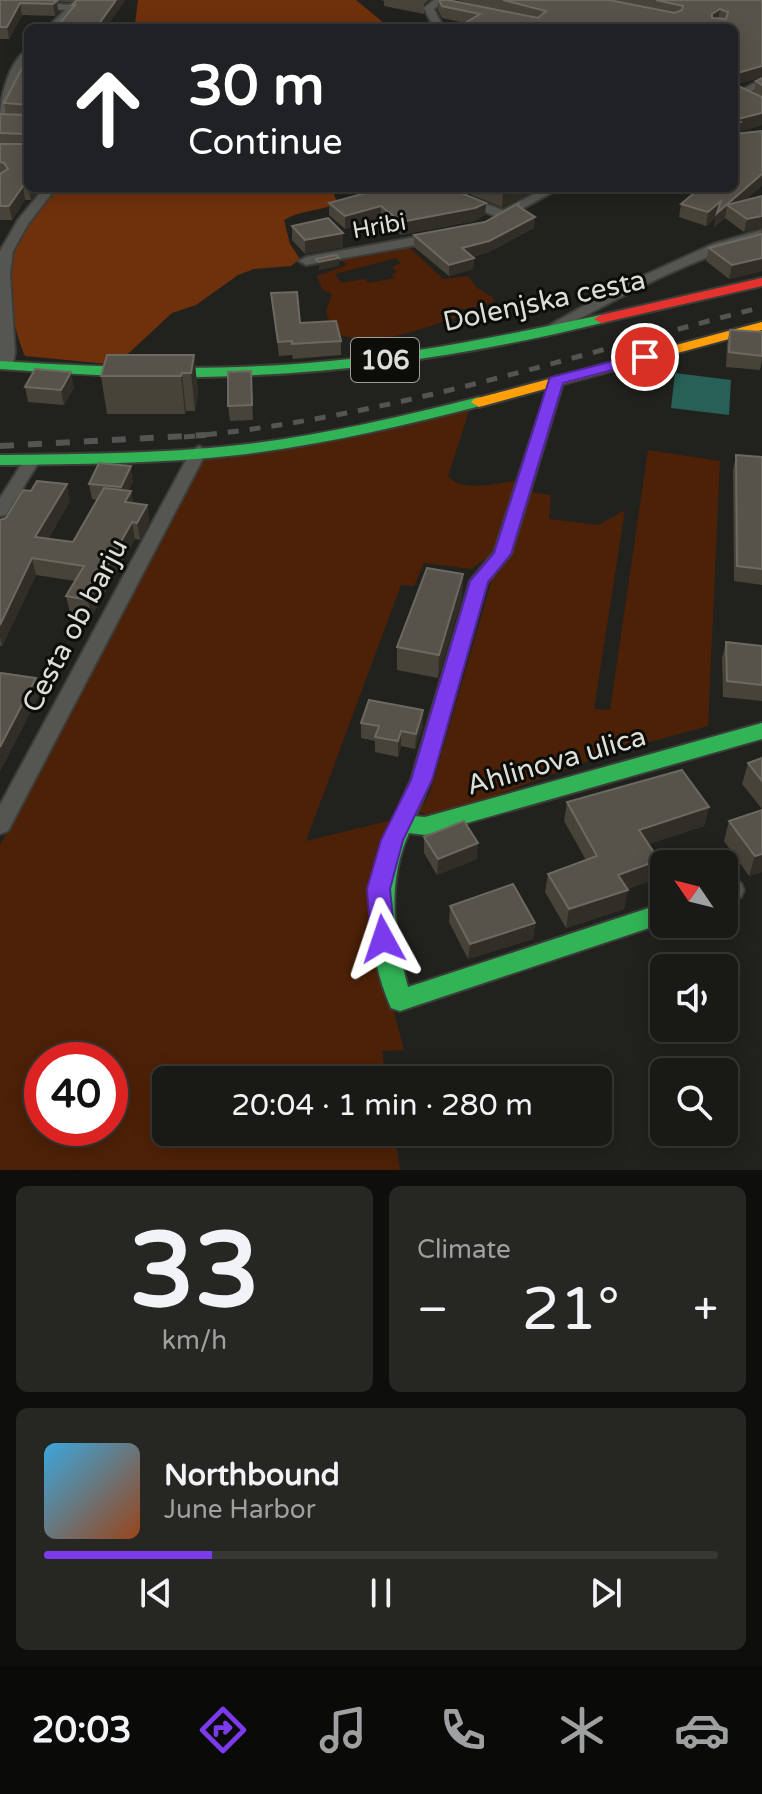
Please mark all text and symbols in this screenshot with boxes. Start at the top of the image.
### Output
text: 30 m [188,53,324,120]
icon: ahead [56,56,160,160]
text: Continue [188,121,343,164]
street label: Hribi [350,208,408,245]
street label: Dolenjska cesta [440,263,649,339]
pin [611,323,679,391]
icon: arrive [623,335,667,379]
road number: 106 [351,338,419,382]
street label: Cesta ob barju [15,533,135,718]
street label: Ahlinova ulica [463,719,650,803]
north arrow [650,850,738,938]
map controls [650,850,738,1146]
position arrow [341,897,425,981]
button: sound [650,954,738,1042]
speed limit sign: 40 [24,1042,128,1146]
button: search [650,1058,738,1146]
text: 20:04 · 1 min · 280 m [231,1087,533,1124]
text: 33 [129,1210,260,1335]
text: Climate [417,1234,511,1265]
text: 21° [522,1274,620,1346]
text: − [417,1284,448,1337]
text: + [693,1284,718,1337]
text: km/h [162,1325,227,1356]
text: Northbound [164,1457,340,1494]
text: June Harbor [164,1494,316,1525]
icon: previous [134,1571,178,1615]
icon: pause [359,1571,403,1615]
icon: next [584,1571,628,1615]
icon: directions [195,1702,251,1758]
icon: music [315,1702,371,1758]
icon: phone [435,1702,491,1758]
icon: climate [554,1702,610,1758]
icon: car [674,1702,730,1758]
text: 20:03 [32,1709,132,1752]

